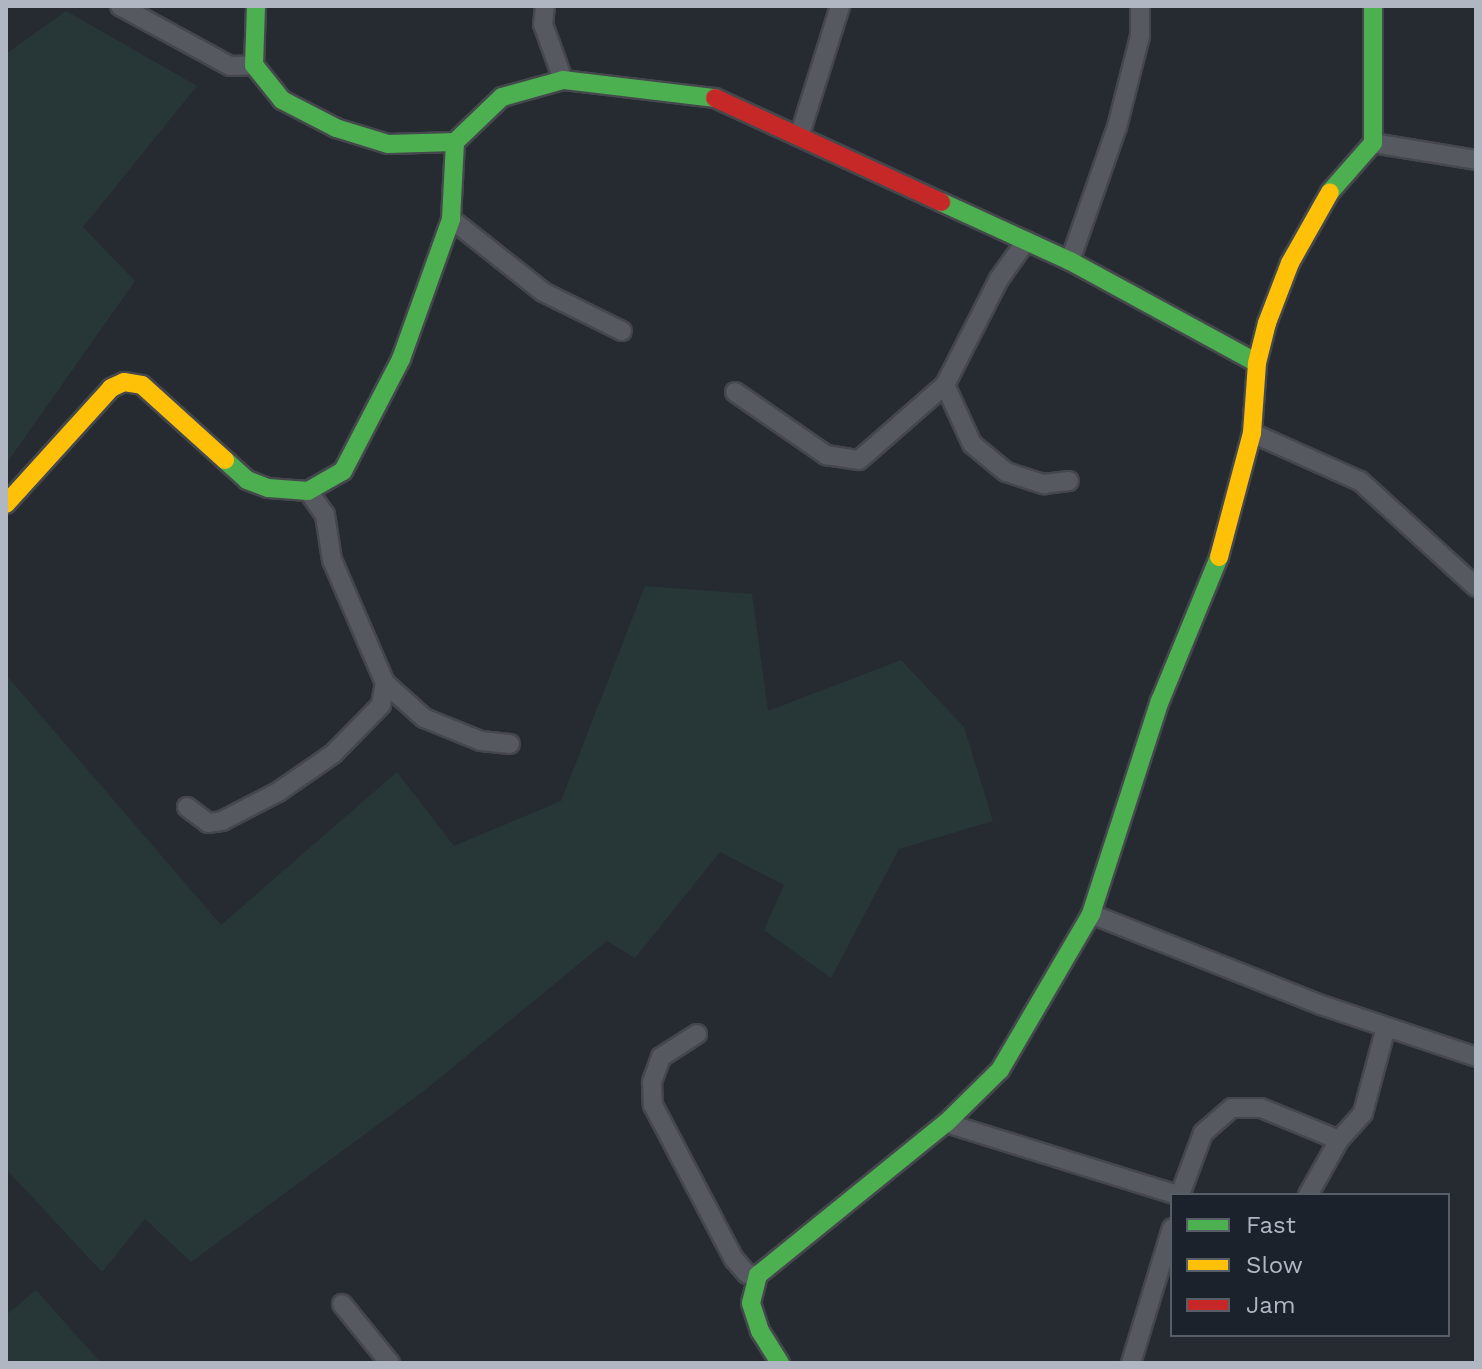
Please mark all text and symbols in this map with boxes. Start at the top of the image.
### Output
legend [1170,1193,1450,1337]
text: Fast [1246,1211,1296,1239]
text: Slow [1246,1251,1303,1279]
text: Jam [1246,1291,1296,1319]

